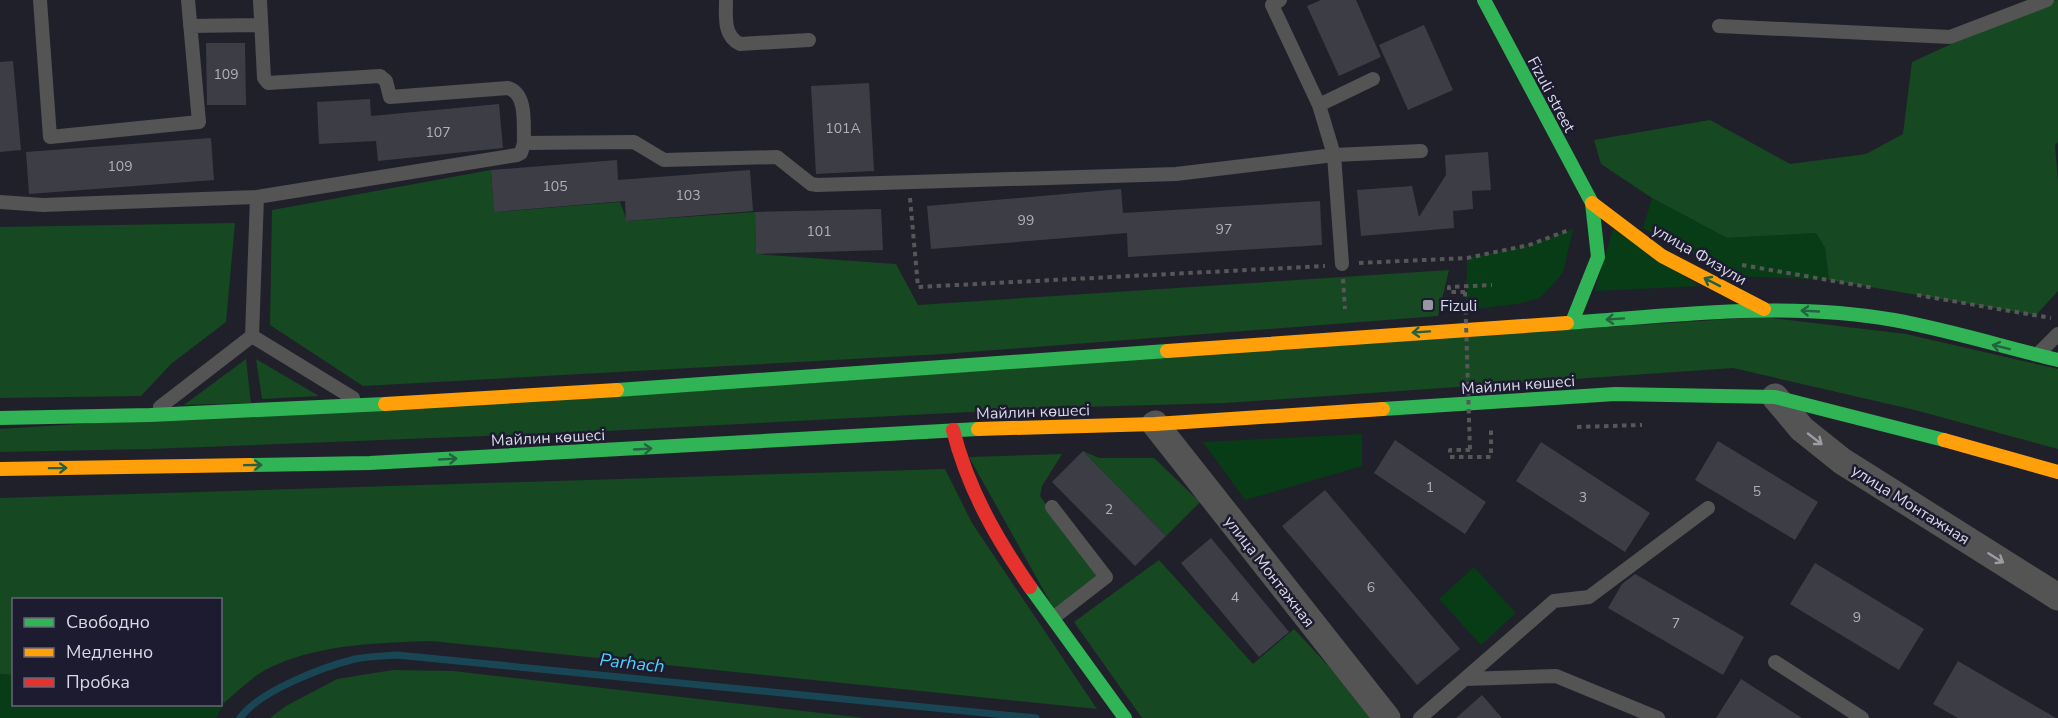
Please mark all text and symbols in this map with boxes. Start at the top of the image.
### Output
street label: Fizuli street [1522,53,1580,137]
house number: 109 [213,65,239,84]
house number: 101А [825,119,861,138]
house number: 107 [425,123,451,142]
house number: 109 [107,157,133,176]
house number: 105 [542,177,568,196]
house number: 103 [675,186,701,205]
house number: 99 [1018,211,1034,230]
street label: улица Физули [1648,219,1751,291]
house number: 97 [1216,220,1232,239]
house number: 101 [806,222,832,241]
one-way arrow [1704,276,1722,287]
place label: Fizuli [1440,295,1477,317]
marker: Fizuli [1421,298,1435,312]
one-way arrow [1800,305,1820,316]
one-way arrow [1606,313,1626,324]
one-way arrow [1411,327,1431,338]
one-way arrow [1992,341,2011,353]
street label: Майлин көшесі [1460,370,1576,400]
street label: Майлин көшесі [976,399,1090,425]
street label: Майлин көшесі [491,424,606,452]
one-way arrow [1807,433,1823,446]
one-way arrow [633,443,653,454]
one-way arrow [438,453,458,464]
one-way arrow [243,459,263,471]
street label: улица Монтажная [1847,460,1974,550]
one-way arrow [48,462,68,474]
house number: 1 [1426,478,1434,497]
house number: 5 [1753,482,1761,501]
house number: 3 [1579,488,1587,507]
house number: 2 [1105,500,1113,519]
street label: улица Монтажная [1219,511,1320,632]
one-way arrow [1987,552,2004,564]
house number: 6 [1367,578,1375,597]
house number: 4 [1231,588,1239,607]
legend [12,598,222,706]
house number: 9 [1853,608,1861,627]
text: Свободно [66,610,150,634]
house number: 7 [1672,614,1680,633]
text: Медленно [66,640,153,664]
water label: Parhach [598,648,666,678]
text: Пробка [66,670,130,694]

